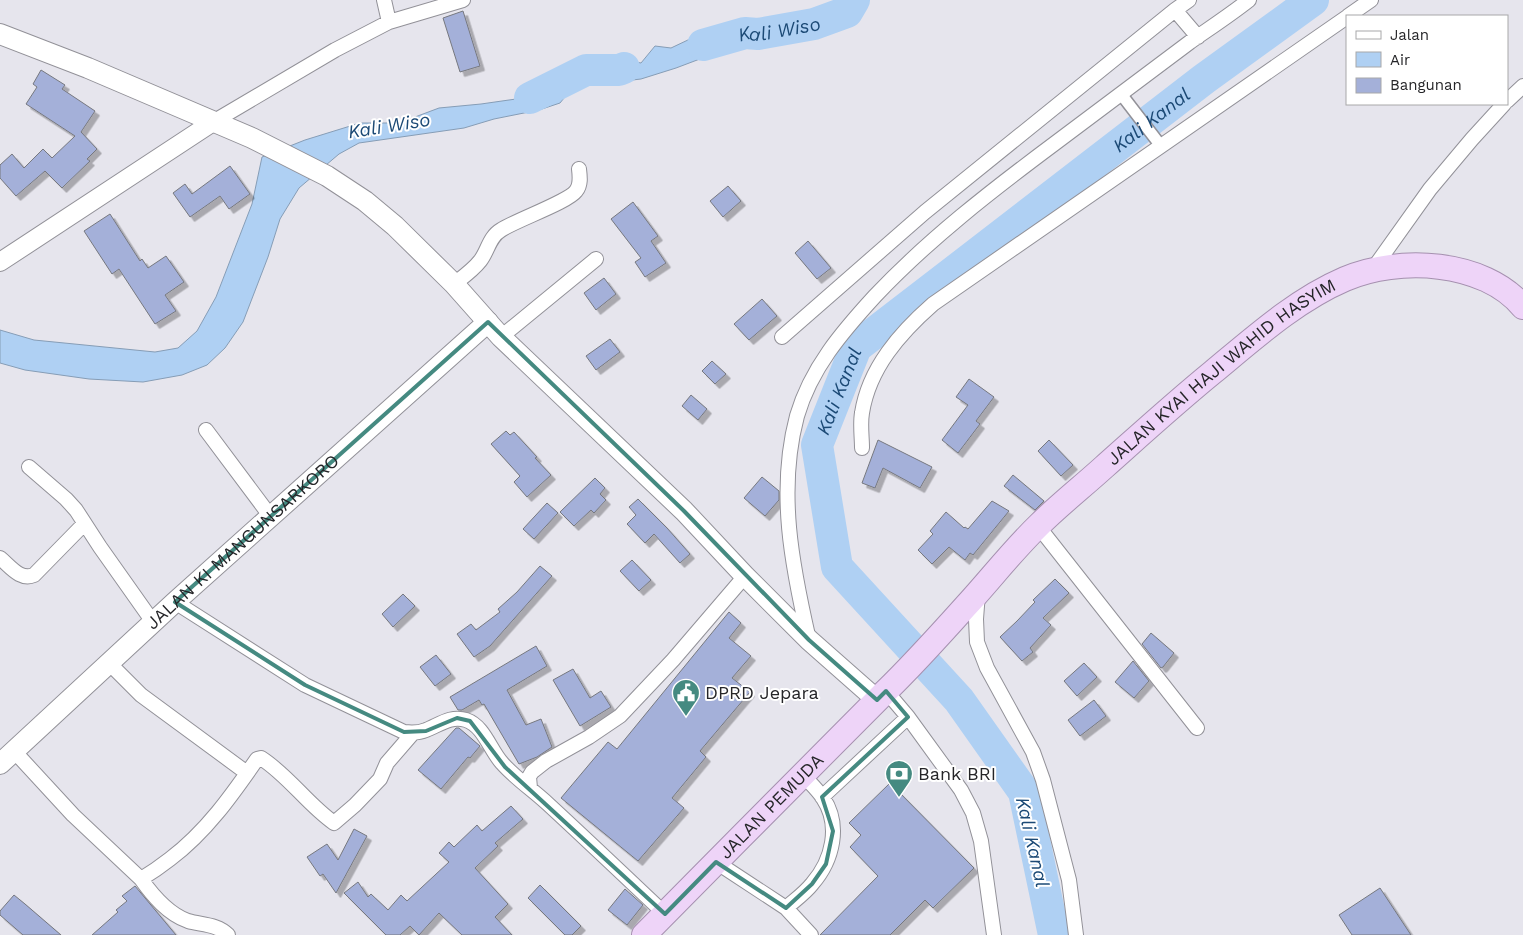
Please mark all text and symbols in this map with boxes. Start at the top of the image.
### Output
water label: Kali Wiso [735,12,824,47]
legend [1346,15,1508,105]
text: Jalan [1390,26,1429,44]
text: Air [1390,51,1410,69]
text: Bangunan [1390,76,1462,94]
water label: Kali Kanal [1108,83,1195,157]
water label: Kali Wiso [346,108,432,143]
street label: JALAN KYAI HAJI WAHID HASYIM [1102,274,1339,469]
water label: Kali Kanal [811,344,867,438]
street label: JALAN KI MANGUNSARKORO [142,449,343,633]
public building icon: DPRD Jepara [671,678,701,717]
place label: DPRD Jepara [705,682,819,703]
street label: JALAN PEMUDA [715,749,827,863]
bank icon: Bank BRI [884,759,914,798]
place label: Bank BRI [918,763,996,784]
water label: Kali Kanal [1011,795,1054,890]

